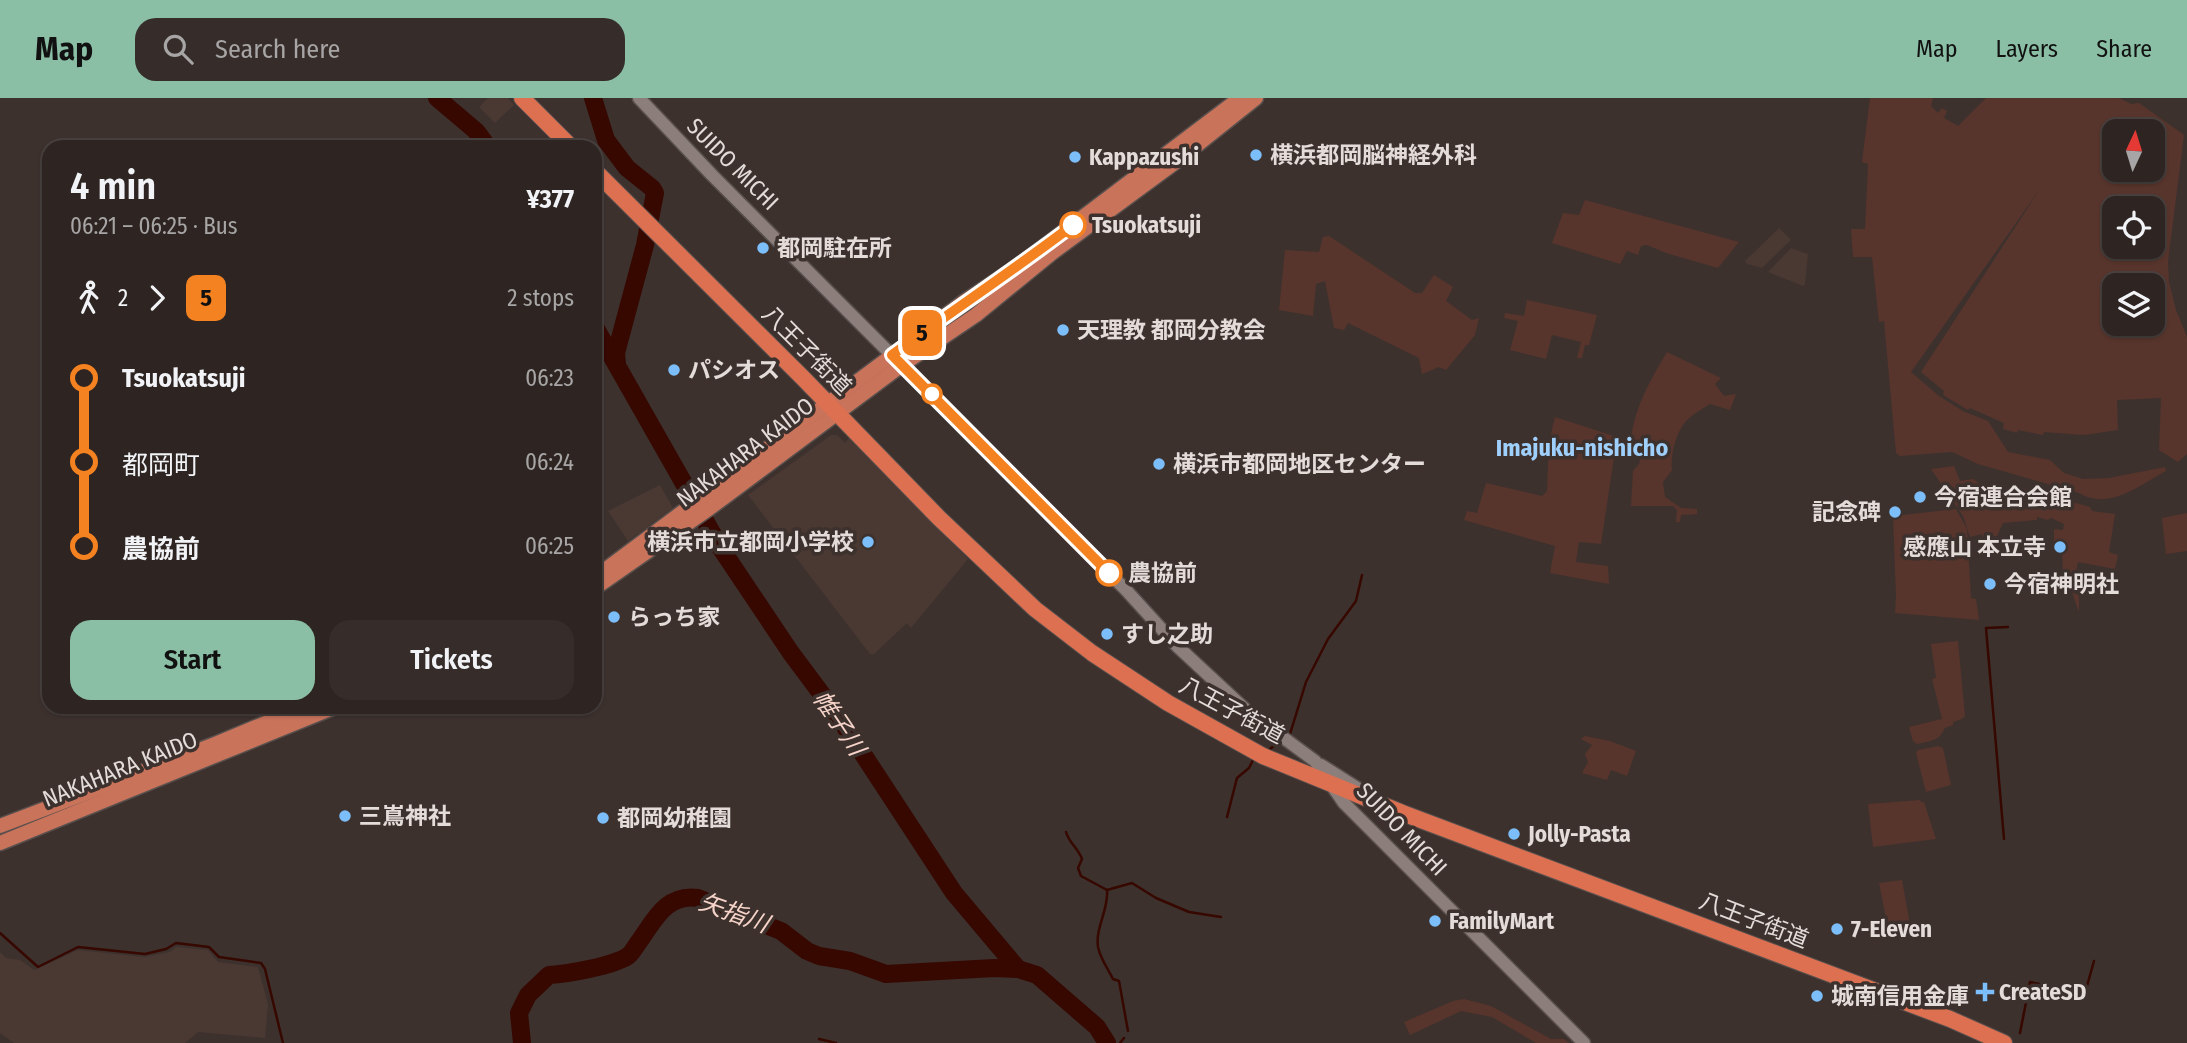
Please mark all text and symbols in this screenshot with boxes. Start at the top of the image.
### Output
search box [135,18,625,81]
text: Map [35,29,93,69]
icon: search [159,30,197,68]
text: Search here [215,34,340,65]
text: Map [1916,35,1958,63]
text: Layers [1996,35,2058,63]
text: Share [2096,35,2152,63]
street label: SUIDO MICHI [681,112,785,216]
north arrow [2102,119,2165,182]
map controls [2102,119,2165,336]
place label: 横浜都岡脳神経外科 [1270,141,1477,169]
place label: Kappazushi [1089,143,1199,171]
marker: 横浜都岡脳神経外科 [1248,147,1264,163]
marker: Kappazushi [1067,149,1083,165]
text: 4 min [70,163,156,209]
text: ¥377 [526,184,574,215]
button: locate [2102,196,2165,259]
place label: Tsuokatsuji [1092,211,1201,239]
text: 06:21 – 06:25 · Bus [70,212,238,240]
marker: Tsuokatsuji [1060,212,1086,238]
place label: 都岡駐在所 [777,234,892,262]
marker: 都岡駐在所 [755,240,771,256]
button: layers [2102,273,2165,336]
icon: walk [70,279,108,317]
icon: forward [138,279,176,317]
text: 2 [118,284,128,312]
text: 5 [200,284,212,312]
text: 2 stops [507,284,574,312]
street label: 八王子街道 [756,299,858,401]
line badge: 5 [899,310,945,356]
place label: 天理教 都岡分教会 [1077,316,1266,344]
text: 5 [916,319,928,347]
marker: 天理教 都岡分教会 [1055,322,1071,338]
place label: パシオス [688,356,780,384]
marker: パシオス [666,362,682,378]
text: Tsuokatsuji [122,363,245,394]
text: 06:23 [525,364,574,392]
unlabelled marker [922,384,942,404]
street label: NAKAHARA KAIDO [671,391,819,513]
district label: Imajuku-nishicho [1496,434,1668,462]
text: 06:24 [525,448,574,476]
text: 都岡町 [122,450,200,481]
place label: 横浜市都岡地区センター [1173,450,1426,478]
marker: 横浜市都岡地区センター [1151,456,1167,472]
place label: 今宿連合会館 [1934,483,2072,511]
marker: 今宿連合会館 [1912,489,1928,505]
place label: 記念碑 [1812,498,1881,526]
marker: 記念碑 [1887,504,1903,520]
place label: 横浜市立都岡小学校 [647,528,854,556]
text: 06:25 [525,532,574,560]
place label: 感應山 本立寺 [1903,533,2046,561]
text: 農協前 [122,534,200,565]
marker: 横浜市立都岡小学校 [860,534,876,550]
marker: 感應山 本立寺 [2052,539,2068,555]
place label: 農協前 [1128,559,1197,587]
marker: 農協前 [1096,560,1122,586]
place label: 今宿神明社 [2004,570,2119,598]
marker: 今宿神明社 [1982,576,1998,592]
place label: らっち家 [628,603,720,631]
marker: らっち家 [606,609,622,625]
button: Start [70,620,315,700]
button: Tickets [329,620,574,700]
place label: すし之助 [1121,620,1213,648]
marker: すし之助 [1099,626,1115,642]
street label: 八王子街道 [1175,671,1289,749]
water label: 帷子川 [807,685,872,763]
street label: NAKAHARA KAIDO [38,725,202,813]
street label: SUIDO MICHI [1351,777,1453,881]
place label: 三嶌神社 [359,802,451,830]
place label: 都岡幼稚園 [617,804,732,832]
marker: 三嶌神社 [337,808,353,824]
marker: 都岡幼稚園 [595,810,611,826]
place label: Jolly-Pasta [1527,820,1631,848]
marker: Jolly-Pasta [1506,826,1522,842]
street label: 八王子街道 [1695,886,1813,954]
water label: 矢指川 [695,888,775,939]
place label: FamilyMart [1449,907,1555,935]
marker: FamilyMart [1427,913,1443,929]
place label: 7-Eleven [1851,915,1932,943]
marker: 7-Eleven [1829,921,1845,937]
place label: CreateSD [1999,978,2086,1006]
place label: 城南信用金庫 [1831,982,1969,1010]
marker: CreateSD [1977,984,1993,1000]
marker: 城南信用金庫 [1809,988,1825,1004]

